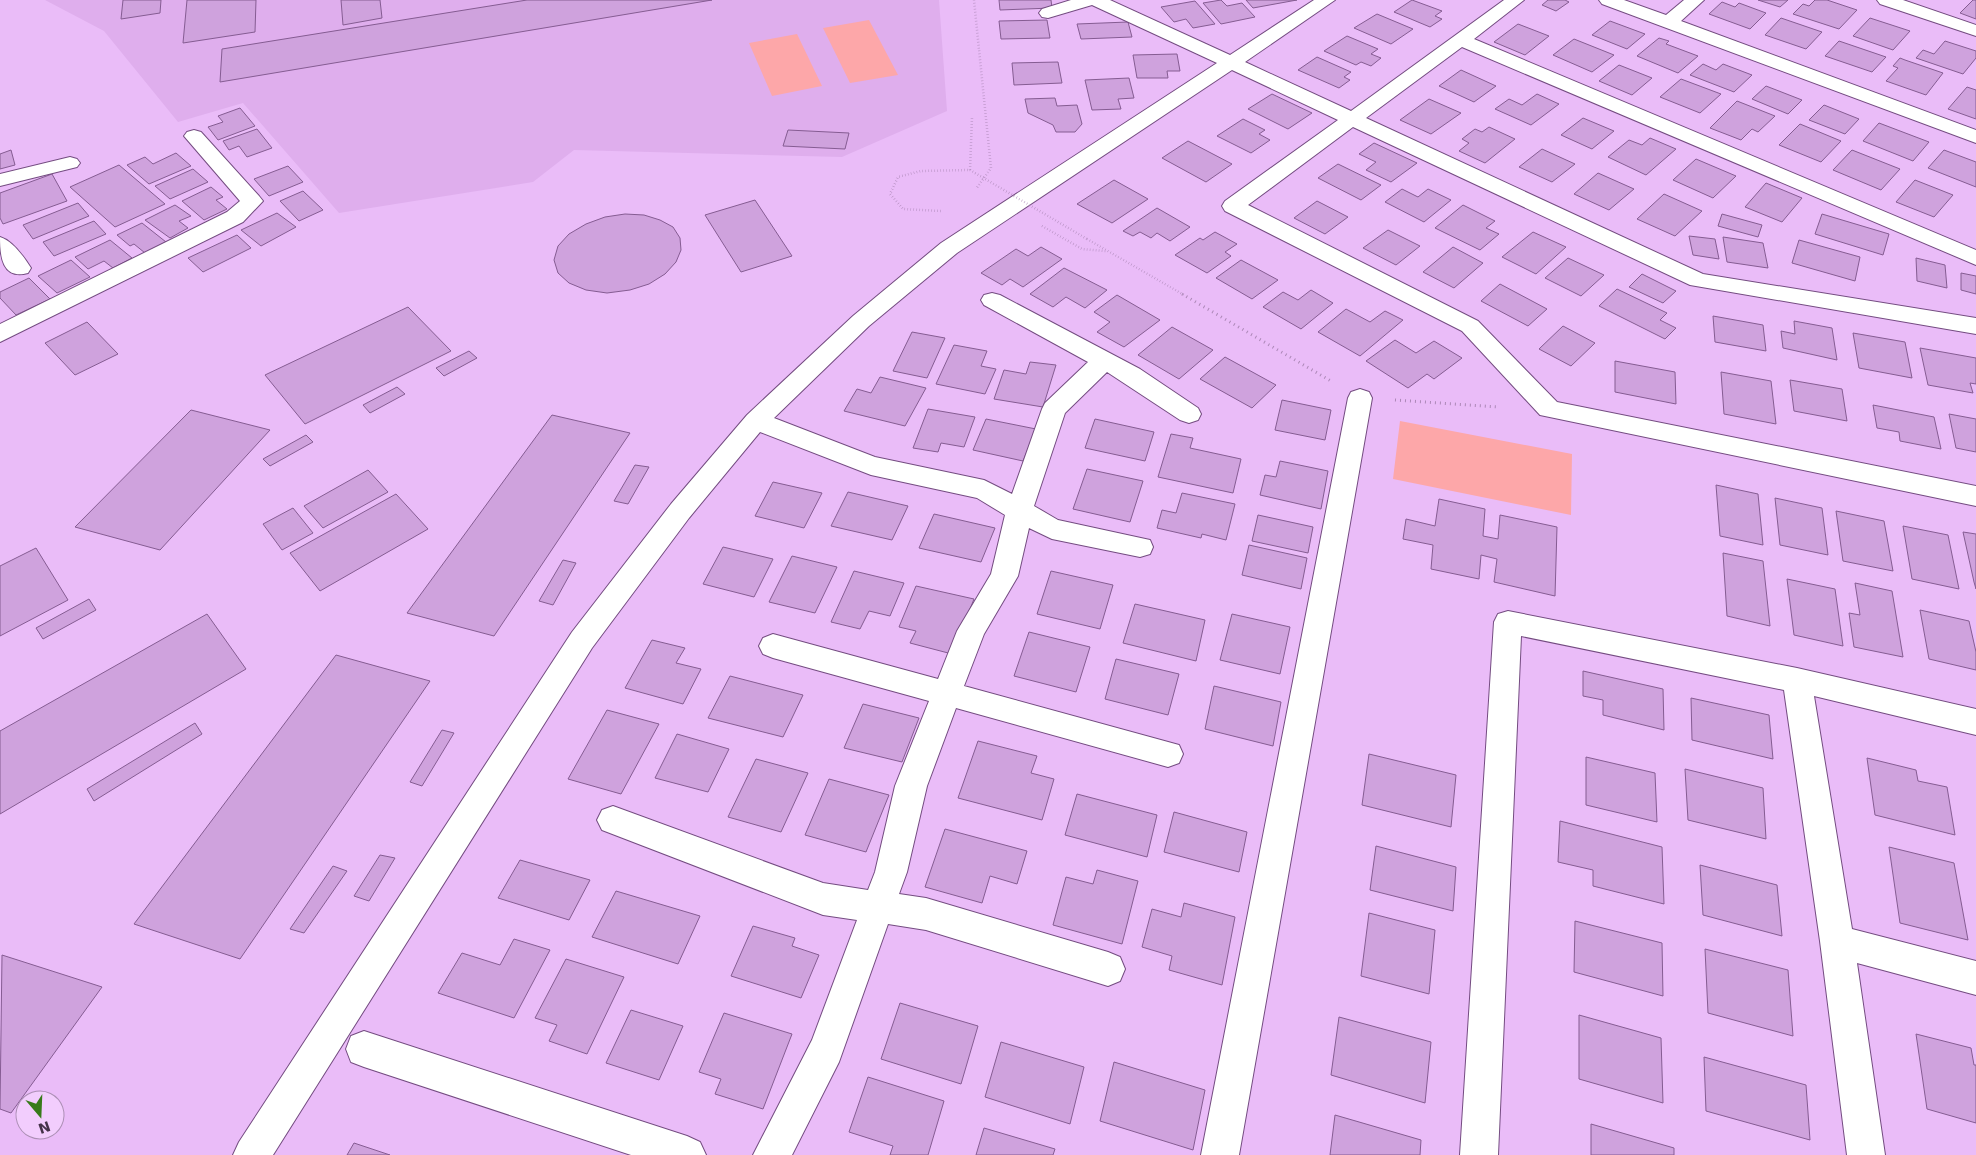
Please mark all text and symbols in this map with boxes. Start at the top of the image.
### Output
north arrow [15,1090,65,1140]
text: N [36,1118,52,1137]

